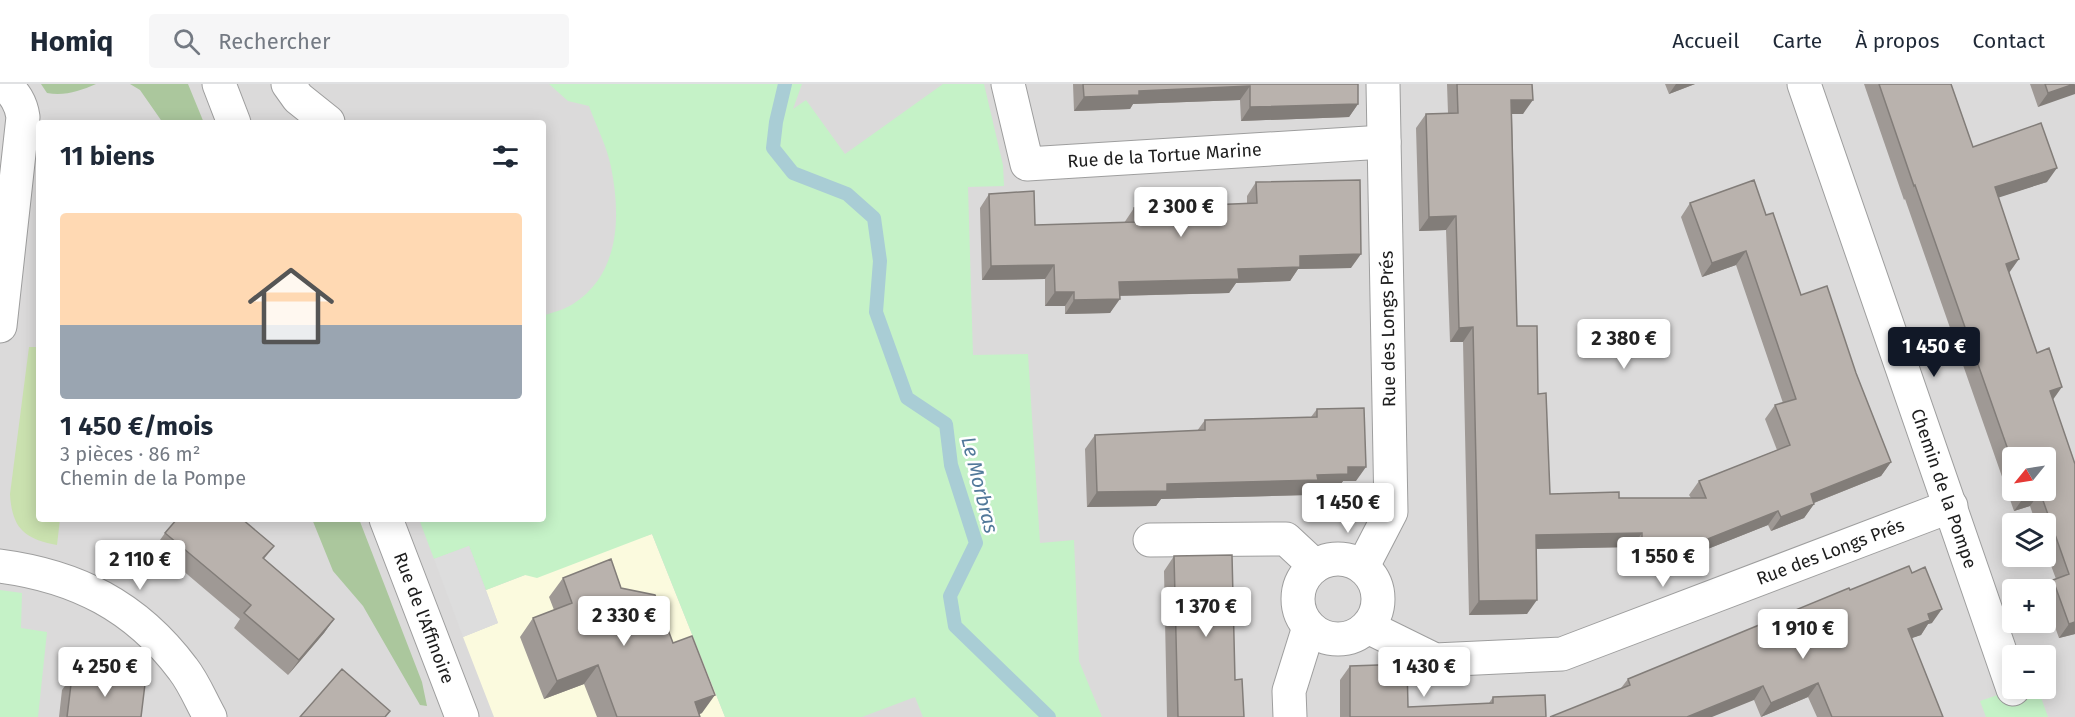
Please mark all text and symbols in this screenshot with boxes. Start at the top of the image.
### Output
search box [149,14,569,68]
text: Homiq [30,25,113,58]
icon: search [170,25,203,58]
text: Rechercher [218,28,330,55]
text: Accueil [1672,28,1739,54]
text: Carte [1772,28,1822,54]
text: À propos [1855,28,1940,54]
text: Contact [1973,28,2045,54]
street label: Rue de la Tortue Marine [1067,139,1262,172]
icon: filters [489,140,522,173]
text: 11 biens [60,141,155,172]
pin: 2 300 € [1126,187,1236,238]
text: 2 300 € [1148,194,1214,218]
street label: Rue des Longs Prés [1376,251,1400,407]
icon: home [237,252,345,360]
pin: 2 380 € [1569,319,1679,370]
text: 2 380 € [1591,326,1657,350]
pin: 1 450 € [1879,327,1989,378]
text: 1 450 € [1902,334,1966,358]
street label: Chemin de la Pompe [1906,406,1982,571]
text: 1 450 €/mois [60,411,213,442]
water label: Le Morbras [956,434,1004,536]
text: 3 pièces · 86 m² [60,442,201,466]
north arrow [2002,447,2056,501]
map controls [2002,447,2056,699]
text: Chemin de la Pompe [60,466,246,490]
pin: 1 450 € [1293,483,1403,534]
text: 1 450 € [1316,490,1380,514]
button: layers [2002,513,2056,567]
street label: Rue des Longs Prés [1753,514,1907,590]
pin: 1 550 € [1608,537,1718,588]
pin: 2 110 € [85,540,195,591]
text: 1 550 € [1631,544,1695,568]
text: 2 110 € [109,547,171,571]
street label: Rue de l'Affinoire [389,549,459,687]
button: + [2002,579,2056,633]
pin: 1 370 € [1151,587,1261,638]
text: 1 370 € [1175,594,1237,618]
pin: 2 330 € [569,596,679,647]
text: 2 330 € [592,603,656,627]
pin: 1 910 € [1748,609,1858,660]
text: 1 910 € [1772,616,1834,640]
button: − [2002,645,2056,699]
pin: 4 250 € [50,647,160,698]
pin: 1 430 € [1369,647,1479,698]
text: 4 250 € [72,654,138,678]
text: 1 430 € [1392,654,1456,678]

